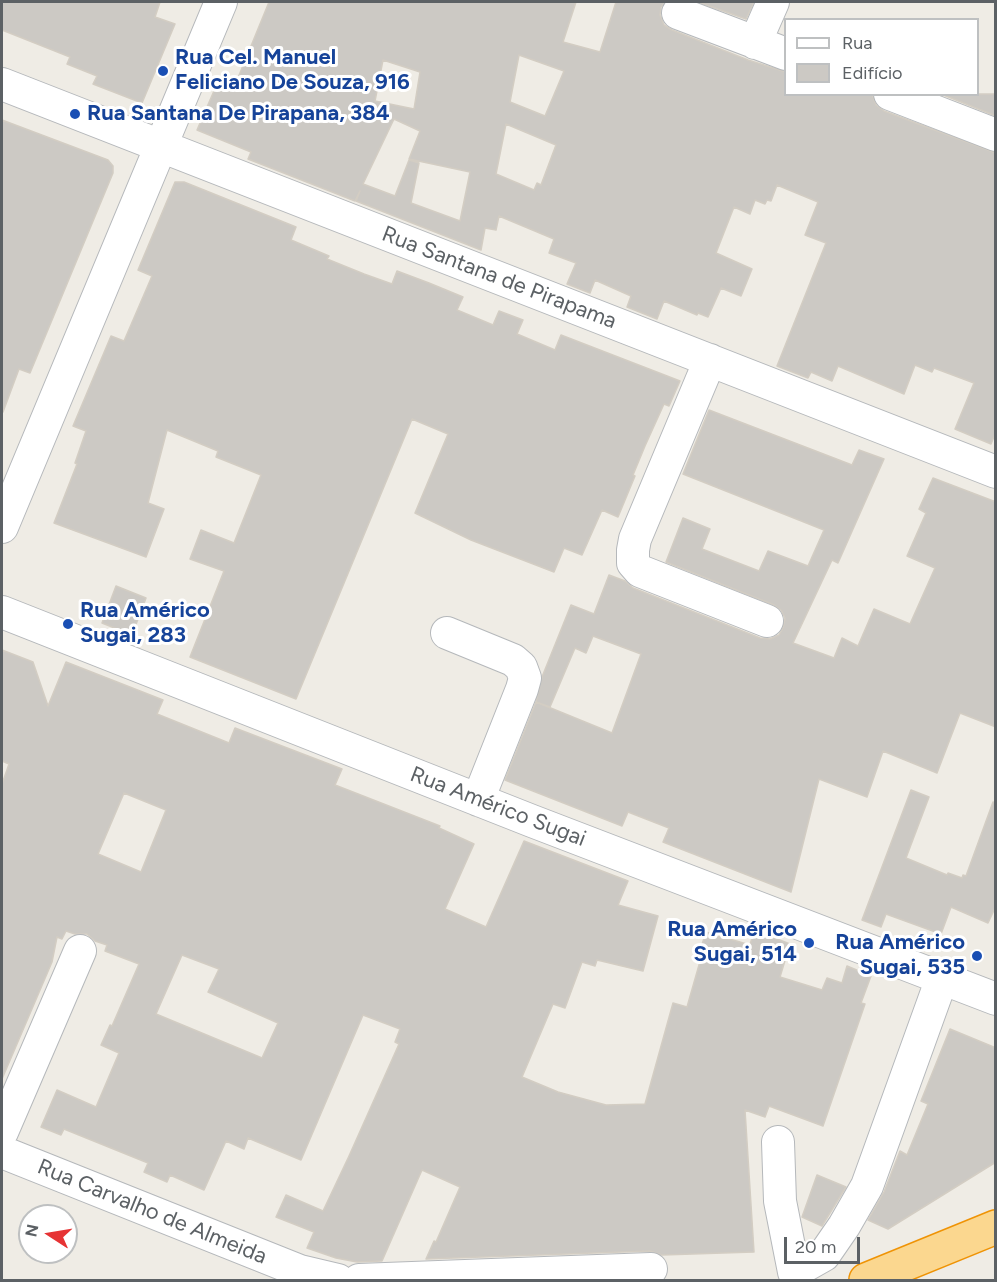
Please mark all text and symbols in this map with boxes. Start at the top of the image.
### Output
legend [784,18,979,96]
text: Rua [842,32,873,54]
place label: Rua Cel. Manuel Feliciano De Souza, 916 [175,45,410,96]
text: Edifício [842,62,903,84]
marker: Rua Cel. Manuel Feliciano De Souza, 916 [156,64,170,78]
place label: Rua Santana De Pirapana, 384 [87,101,390,127]
marker: Rua Santana De Pirapana, 384 [68,107,82,121]
street label: Rua Santana de Pirapama [378,221,620,335]
place label: Rua Américo Sugai, 283 [80,598,210,650]
marker: Rua Américo Sugai, 283 [61,617,75,631]
street label: Rua Américo Sugai [406,761,590,853]
place label: Rua Américo Sugai, 514 [667,917,797,968]
place label: Rua Américo Sugai, 535 [835,930,965,981]
marker: Rua Américo Sugai, 514 [802,936,816,950]
marker: Rua Américo Sugai, 535 [970,949,984,963]
street label: Rua Carvalho de Almeida [33,1154,271,1270]
north arrow [18,1204,78,1264]
text: N [21,1223,42,1239]
scale bar [787,1225,864,1263]
text: 20 m [795,1236,836,1258]

